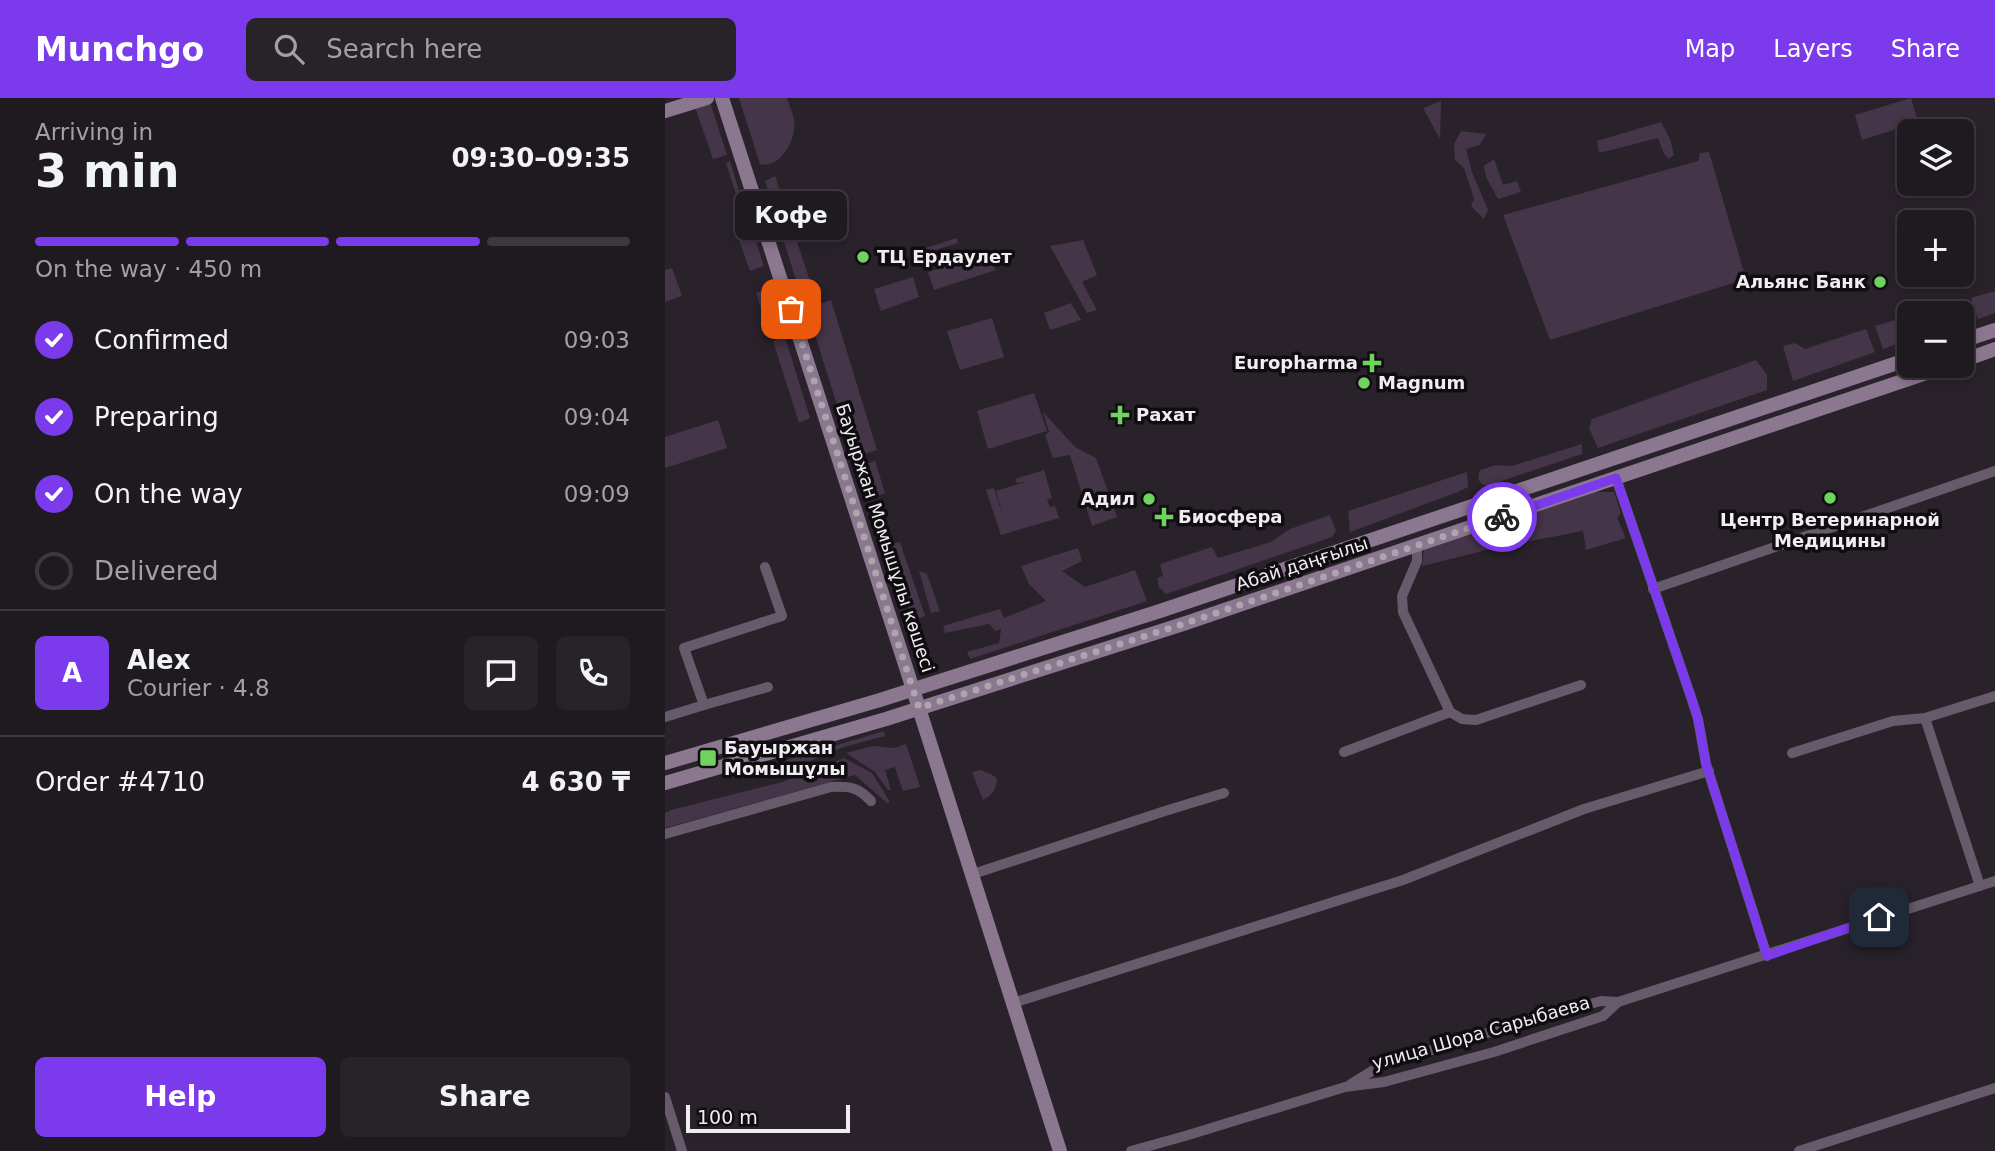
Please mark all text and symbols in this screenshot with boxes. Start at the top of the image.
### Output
search box [246,18,736,81]
text: Munchgo [35,30,204,69]
icon: search [270,30,308,68]
text: Search here [326,34,482,64]
text: Map [1685,35,1735,63]
text: Layers [1773,35,1853,63]
text: Share [1891,35,1960,63]
text: Arriving in [35,119,153,145]
map controls [1897,119,1974,378]
button: layers [1897,119,1974,196]
text: 09:30–09:35 [451,143,630,173]
text: 3 min [35,144,179,198]
callout: Кофе [735,190,847,239]
text: Кофе [754,202,828,228]
button: + [1897,210,1974,287]
place label: ТЦ Ердаулет [877,246,1012,267]
marker: ТЦ Ердаулет [855,249,871,265]
text: On the way · 450 m [35,256,262,282]
place label: Альянс Банк [1736,271,1866,292]
marker: Альянс Банк [1872,274,1888,290]
pin [761,279,821,339]
icon: bag [772,290,810,328]
button: − [1897,301,1974,378]
icon: check [35,321,73,359]
text: Confirmed [94,325,229,355]
text: 09:03 [564,327,630,353]
place label: Europharma [1234,352,1358,373]
marker: Europharma [1364,355,1380,371]
place label: Magnum [1378,372,1465,393]
marker: Magnum [1356,375,1372,391]
icon: check [35,398,73,436]
street label: Бауыржан Момышұлы көшесі [832,401,939,675]
text: Preparing [94,402,219,432]
text: 09:04 [564,404,630,430]
place label: Рахат [1136,404,1196,425]
marker: Рахат [1110,405,1130,425]
icon: check [35,475,73,513]
text: On the way [94,479,243,509]
text: 09:09 [564,481,630,507]
courier [1467,482,1537,552]
place label: Адил [1081,488,1135,509]
marker: Центр Ветеринарной Медицины [1822,490,1838,506]
marker: Адил [1141,491,1157,507]
icon: bike [1483,498,1521,536]
place label: Биосфера [1178,506,1282,527]
marker: Биосфера [1156,509,1172,525]
place label: Центр Ветеринарной Медицины [1720,509,1940,551]
street label: Абай даңғылы [1233,532,1371,595]
text: Delivered [94,556,218,586]
button: chat [464,636,538,710]
button: phone [556,636,630,710]
text: Alex [127,645,190,675]
text: A [62,658,82,688]
text: Courier · 4.8 [127,675,270,701]
place label: Бауыржан Момышұлы [724,737,846,779]
marker: Бауыржан Момышұлы [698,748,718,768]
text: Order #4710 [35,767,205,797]
text: 4 630 ₸ [521,767,630,797]
pin [1849,887,1909,947]
icon: home [1860,898,1898,936]
street label: улица Шора Сарыбаева [1370,991,1592,1074]
button: Help [35,1057,326,1137]
button: Share [340,1057,630,1137]
scale bar [686,1102,851,1134]
text: 100 m [697,1106,758,1128]

